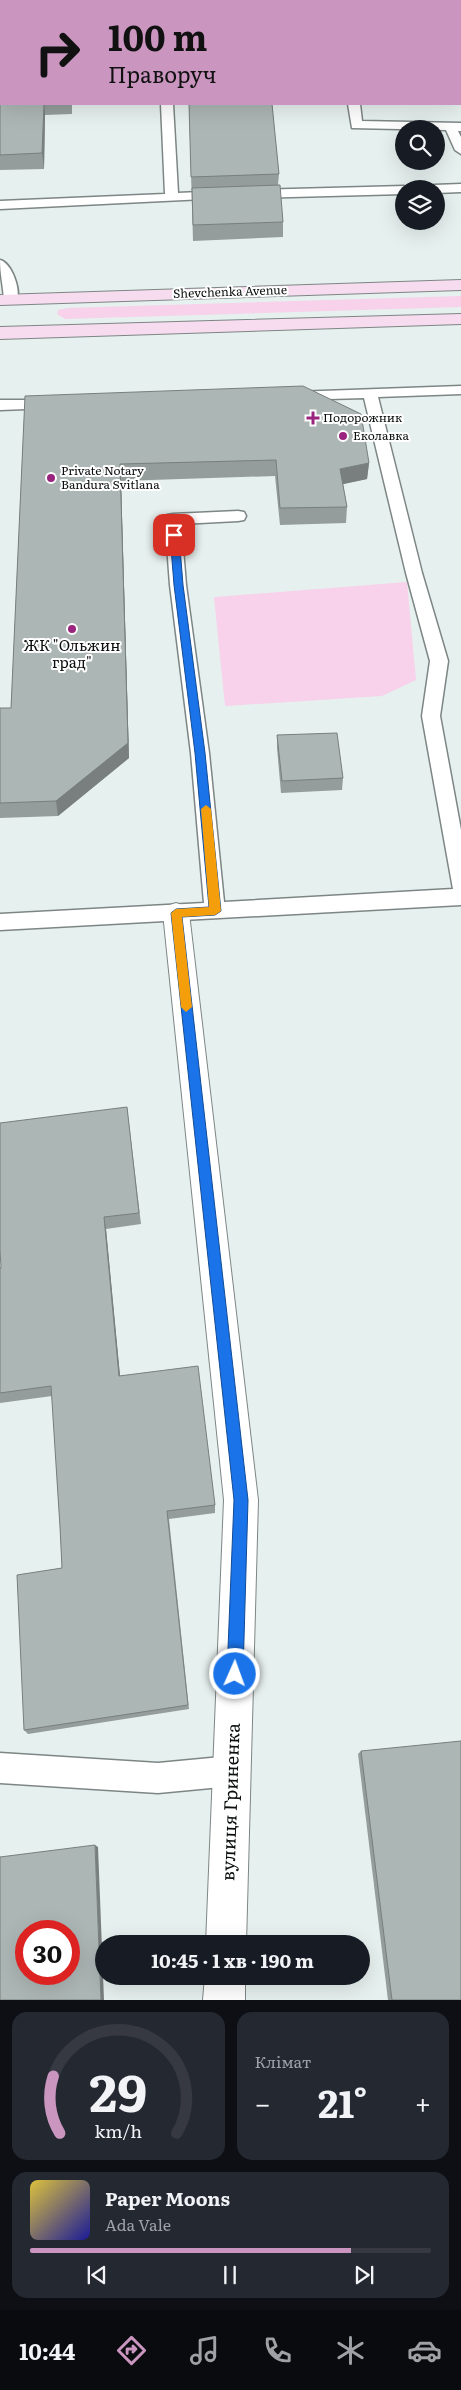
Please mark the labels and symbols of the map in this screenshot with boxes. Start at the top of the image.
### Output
street label: Shevchenka Avenue [173,280,287,302]
place label: Подорожник [323,408,402,426]
marker: Подорожник [307,412,319,424]
place label: Еколавка [353,426,410,444]
marker: Еколавка [337,430,349,442]
place label: Private Notary Bandura Svitlana [61,461,160,493]
marker: Private Notary Bandura Svitlana [45,472,57,484]
pin [153,514,195,556]
marker: ЖК "Ольжин град" [66,623,78,635]
place label: ЖК "Ольжин град" [24,633,120,673]
position arrow [208,1647,260,1699]
street label: вулиця Гриненка [213,1722,246,1881]
speed limit sign: 30 [15,1920,80,1985]

